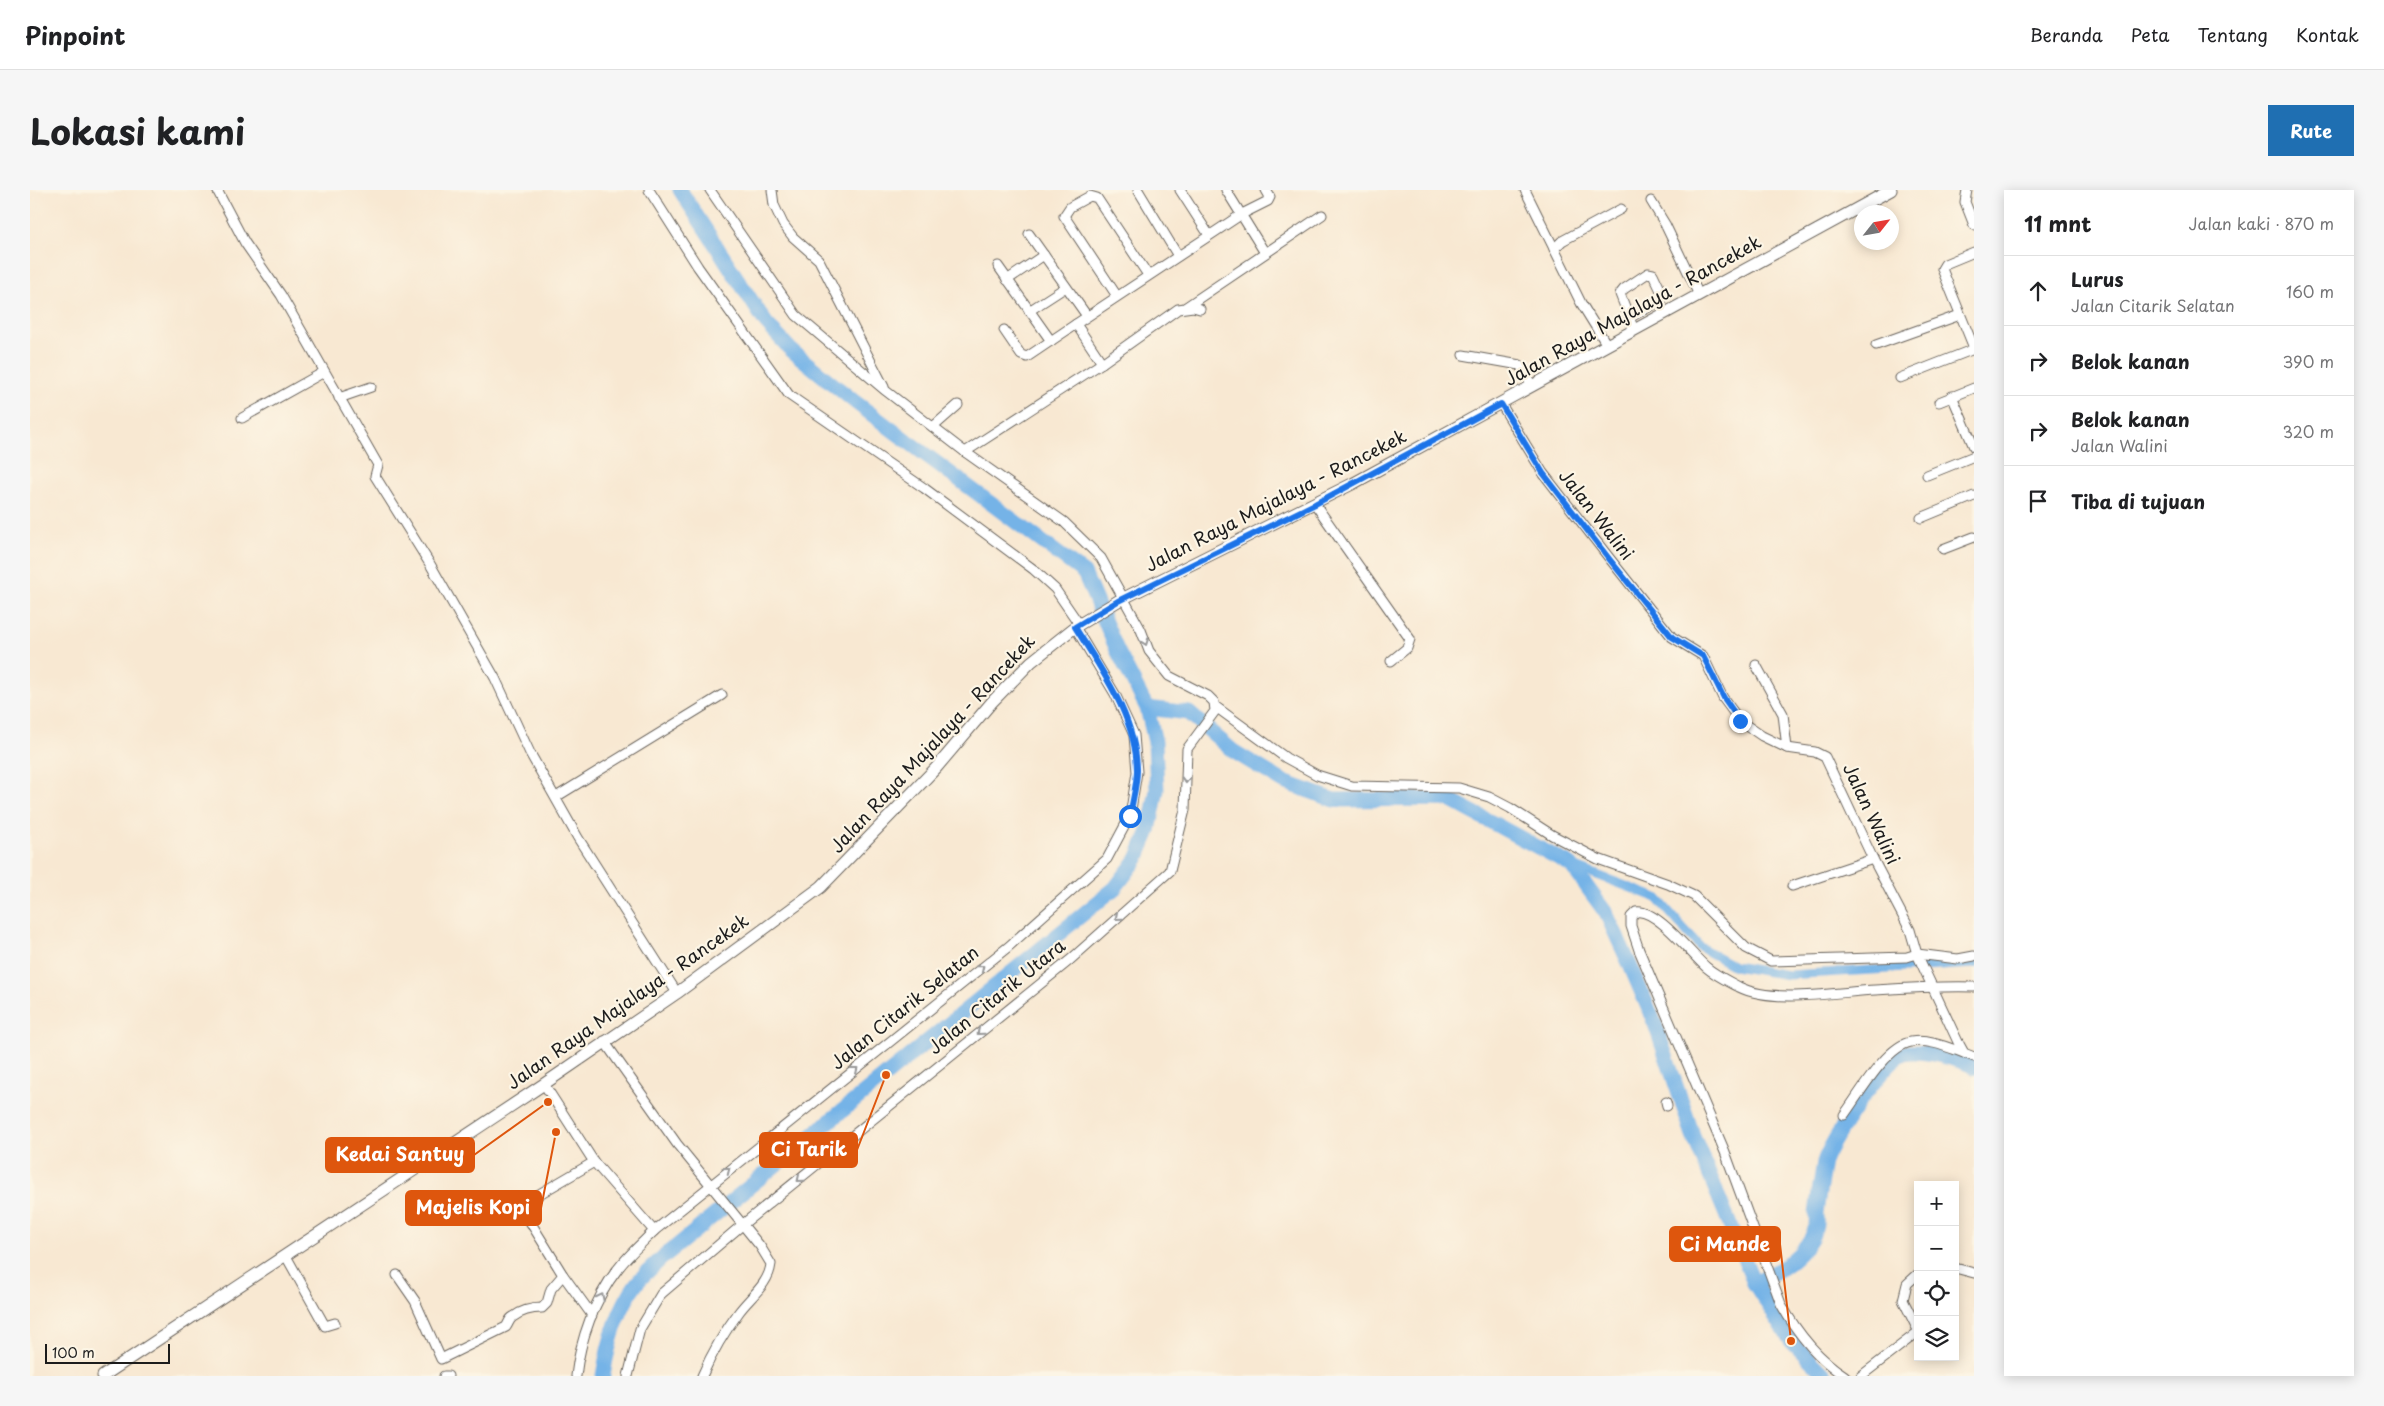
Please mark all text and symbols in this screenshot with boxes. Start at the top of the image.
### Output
text: Pinpoint [25,17,126,53]
text: Beranda [2030,21,2103,48]
text: Peta [2131,21,2169,48]
text: Tentang [2197,21,2268,48]
text: Kontak [2296,21,2359,48]
text: Lokasi kami [30,104,245,157]
button: Rute [2268,105,2354,156]
north arrow [1854,205,1899,250]
text: 11 mnt [2024,207,2091,239]
text: Jalan kaki · 870 m [2189,211,2334,235]
street label: Jalan Raya Majalaya - Rancekek [1499,228,1766,392]
text: Lurus [2071,265,2124,293]
icon: ahead [2024,277,2052,305]
text: 160 m [2286,279,2334,303]
text: Jalan Citarik Selatan [2071,293,2235,317]
icon: right [2024,347,2052,375]
text: Belok kanan [2071,347,2190,375]
text: 390 m [2283,349,2334,373]
text: Belok kanan [2071,405,2190,433]
icon: right [2024,417,2052,445]
text: 320 m [2283,419,2334,443]
street label: Jalan Raya Majalaya - Rancekek [1140,422,1411,578]
text: Jalan Walini [2071,433,2168,457]
street label: Jalan Walini [1553,463,1641,565]
icon: arrive [2024,487,2052,515]
text: Tiba di tujuan [2071,487,2205,515]
street label: Jalan Raya Majalaya - Rancekek [823,628,1041,858]
one-way arrow [1139,637,1149,645]
route end [1729,710,1752,733]
street label: Jalan Walini [1837,758,1908,868]
one-way arrow [1181,776,1191,784]
route start [1119,805,1142,828]
street label: Jalan Raya Majalaya - Rancekek [501,906,754,1095]
one-way arrow [1115,911,1124,920]
street label: Jalan Citarik Utara [921,931,1071,1060]
street label: Jalan Citarik Selatan [824,938,984,1075]
one-way arrow [976,964,985,973]
one-way arrow [977,1027,986,1035]
one-way arrow [849,1067,859,1076]
callout: Ci Tarik [760,1133,857,1167]
text: Ci Tarik [771,1134,847,1162]
callout: Kedai Santuy [326,1138,474,1172]
text: Kedai Santuy [336,1139,464,1167]
one-way arrow [721,1168,730,1176]
one-way arrow [796,1173,805,1182]
map controls [1914,1181,1959,1361]
button: + [1914,1181,1959,1226]
callout: Majelis Kopi [406,1191,541,1225]
text: Majelis Kopi [416,1192,530,1220]
button: − [1914,1226,1959,1271]
callout: Ci Mande [1670,1227,1780,1261]
text: Ci Mande [1680,1229,1770,1257]
button: locate [1914,1271,1959,1316]
one-way arrow [595,1293,605,1302]
button: layers [1914,1316,1959,1361]
scale bar [45,1341,170,1364]
text: 100 m [52,1342,95,1363]

